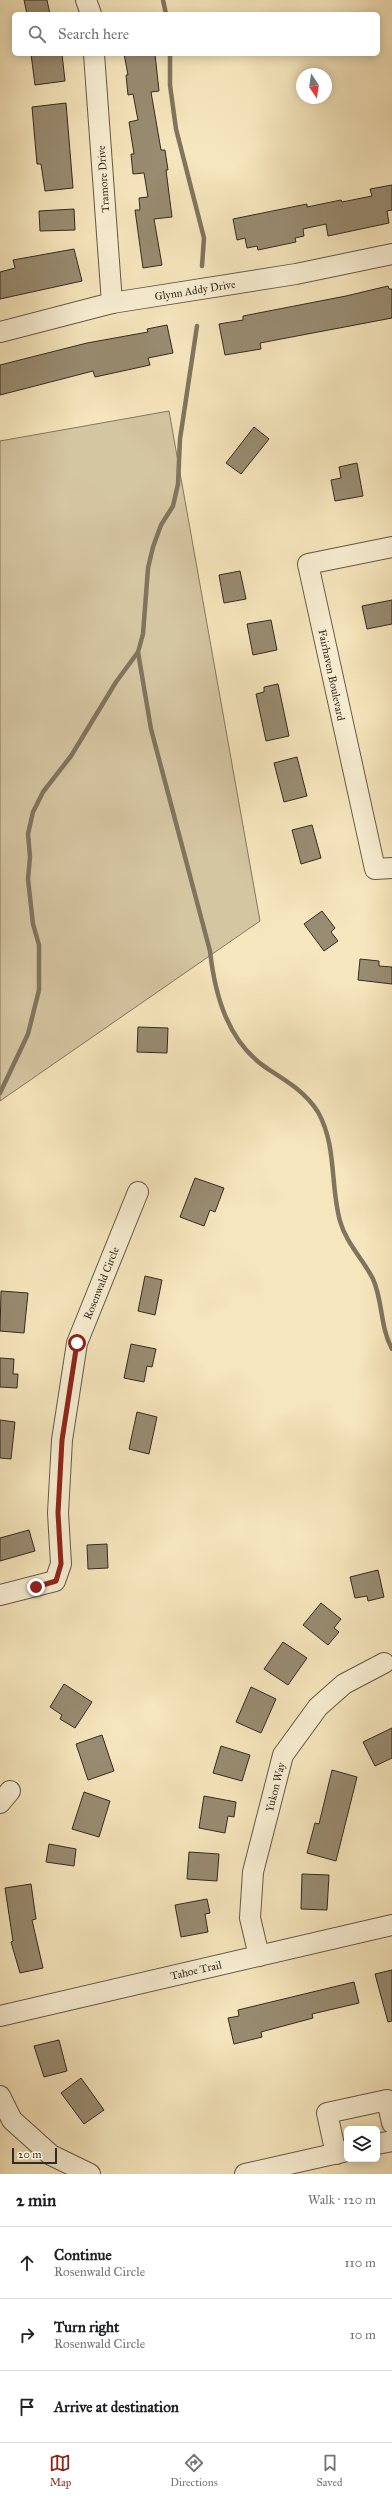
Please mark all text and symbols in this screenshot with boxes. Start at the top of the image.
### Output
search box [12,12,380,56]
icon: search [26,23,48,45]
text: Search here [58,25,129,43]
north arrow [296,68,332,104]
street label: Tramore Drive [95,145,112,213]
street label: Glynn Addy Drive [154,278,237,303]
street label: Fairhaven Boulevard [315,628,348,722]
street label: Rosenwald Circle [81,1245,122,1321]
route start [68,1334,86,1352]
route end [27,1578,45,1596]
street label: Yukon Way [263,1760,288,1813]
street label: Tahoe Trail [169,1958,223,1983]
map controls [344,2126,380,2162]
button: layers [344,2126,380,2162]
scale bar [12,2146,57,2165]
text: 20 m [18,2148,41,2161]
text: 2 min [16,2190,56,2211]
text: Walk · 120 m [308,2192,376,2208]
text: Continue [54,2246,112,2264]
icon: ahead [16,2252,38,2274]
text: 110 m [344,2255,376,2271]
text: Rosenwald Circle [54,2264,145,2280]
text: Turn right [54,2318,119,2336]
icon: right [16,2324,38,2346]
text: 10 m [350,2327,376,2343]
text: Rosenwald Circle [54,2336,145,2352]
icon: arrive [16,2396,38,2418]
text: Arrive at destination [54,2398,179,2416]
tab: Map [49,2452,71,2489]
tab: Directions [170,2452,218,2489]
tab: Saved [316,2452,343,2489]

